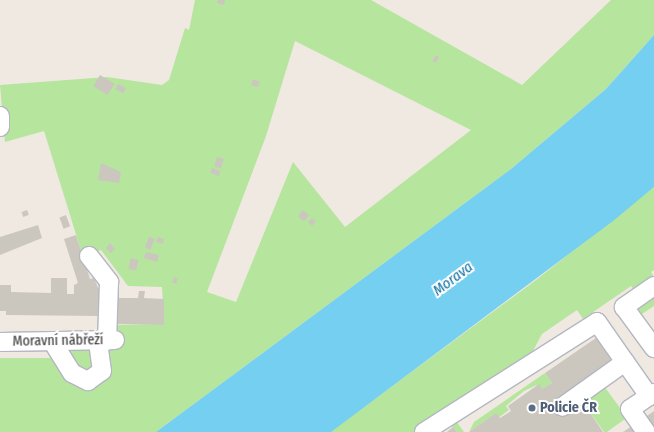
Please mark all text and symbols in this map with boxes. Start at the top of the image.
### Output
water label: Morava [429,258,477,300]
street label: Moravní nábřeží [12,332,104,350]
place label: Policie ČR [540,400,597,416]
marker: Policie ČR [527,403,537,413]

